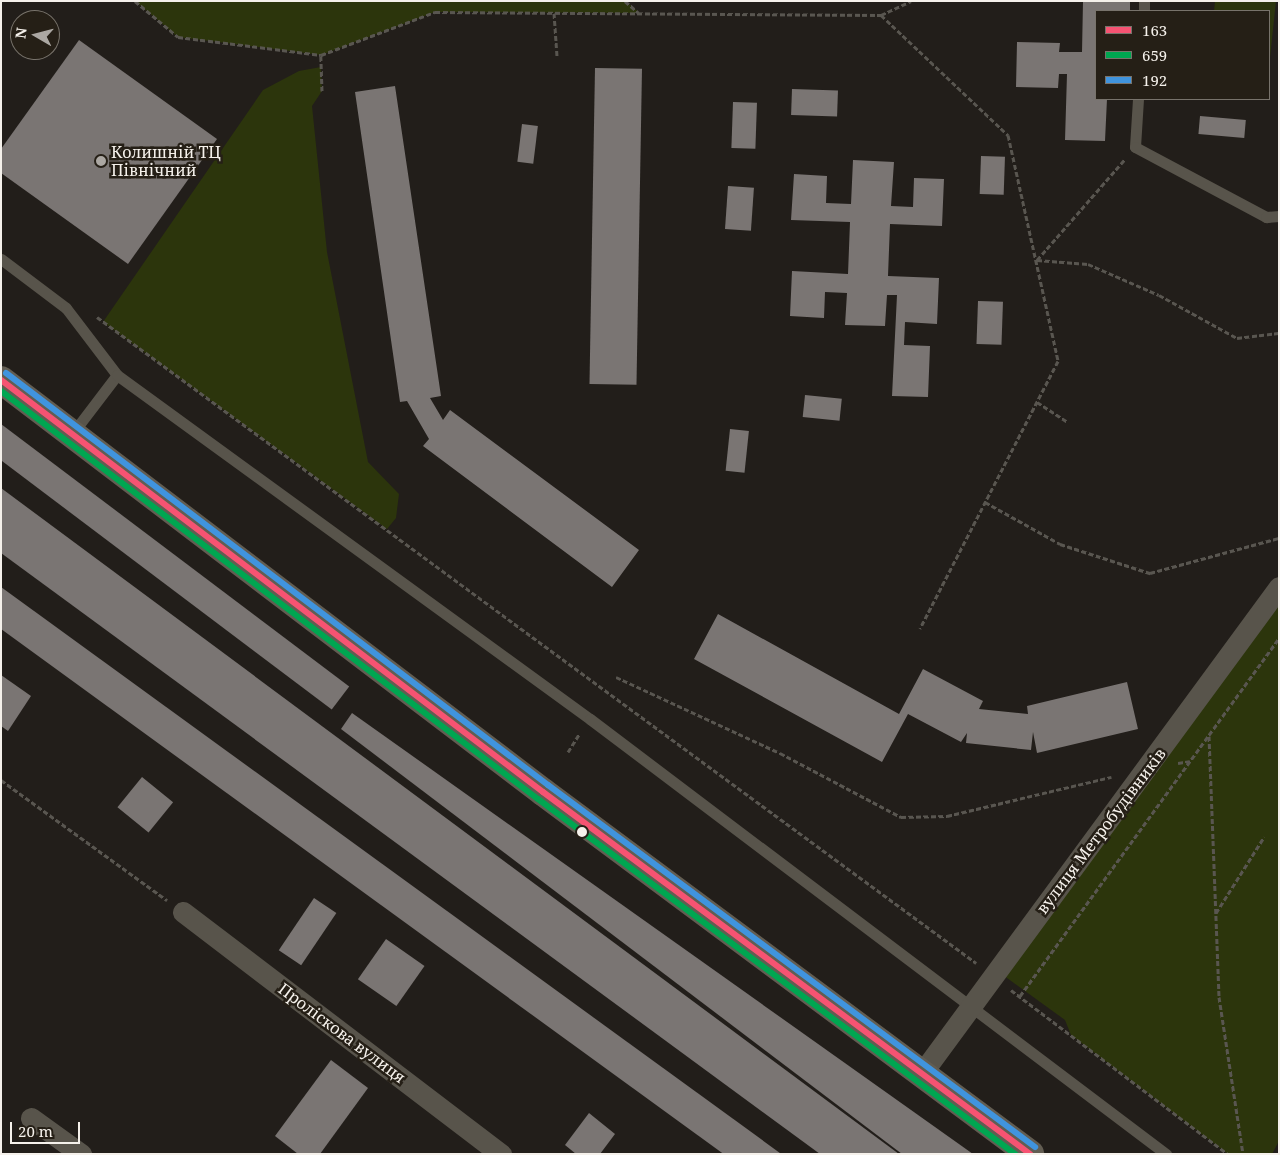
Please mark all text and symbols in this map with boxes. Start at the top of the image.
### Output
north arrow [10,10,60,60]
legend [1095,10,1270,100]
text: 163 [1142,20,1167,40]
text: N [10,26,31,40]
text: 659 [1142,45,1167,65]
text: 192 [1142,70,1167,90]
place label: Колишній ТЦ Північний [111,142,221,180]
marker: Колишній ТЦ Північний [95,155,107,167]
street label: вулиця Метробудівників [1032,744,1170,918]
unlabelled marker [577,827,587,837]
street label: Проліскова вулиця [275,979,409,1087]
scale bar [12,1112,82,1144]
text: 20 m [18,1121,53,1141]

